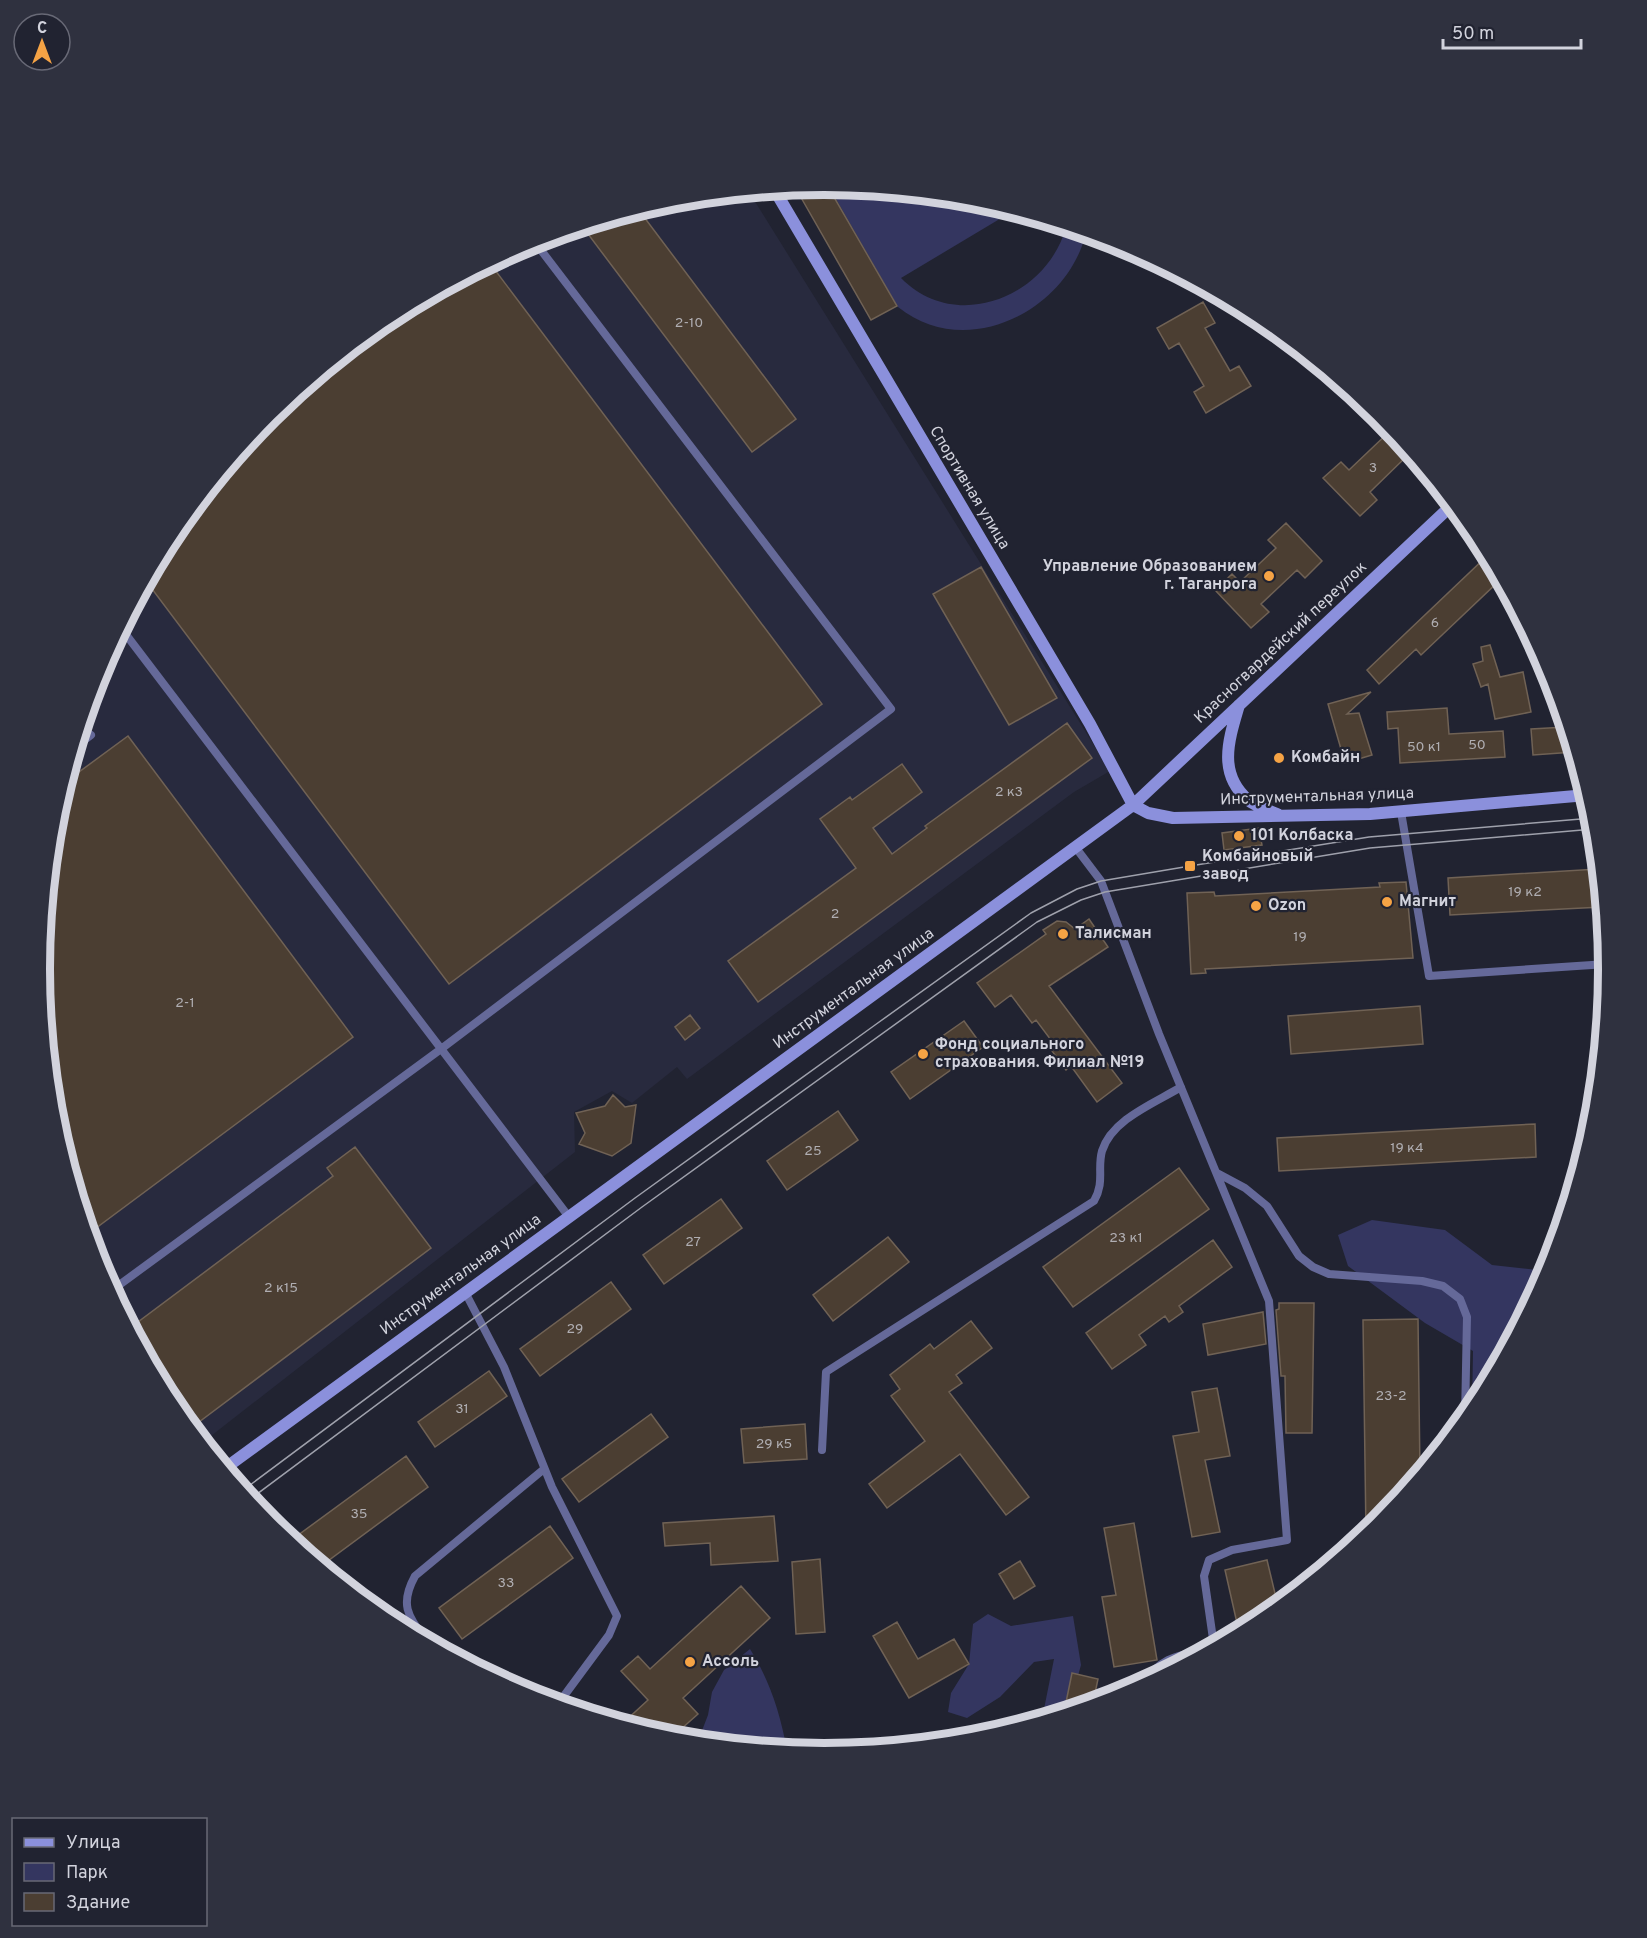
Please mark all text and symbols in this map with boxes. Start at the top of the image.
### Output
north arrow [12,12,72,72]
scale bar [1443,12,1581,50]
text: С [37,19,47,39]
text: 50 m [1452,23,1494,46]
house number: 2-10 [675,315,703,332]
street label: Спортивная улица [924,423,1014,553]
house number: 3 [1369,460,1377,477]
place label: Управление Образованием г. Таганрога [1043,557,1257,595]
street label: Красногвардейский переулок [1190,558,1372,728]
marker: Управление Образованием г. Таганрога [1262,569,1276,583]
house number: 6 [1431,615,1439,632]
house number: 50 [1468,737,1486,754]
house number: 50 к1 [1407,739,1441,756]
place label: Комбайн [1291,748,1360,768]
marker: Комбайн [1272,751,1286,765]
house number: 2 к3 [995,784,1023,801]
street label: Инструментальная улица [1220,784,1414,810]
place label: 101 Колбаска [1251,826,1353,846]
marker: 101 Колбаска [1232,829,1246,843]
place label: Комбайновый завод [1202,847,1313,885]
marker: Комбайновый завод [1183,859,1197,873]
house number: 19 к2 [1508,884,1542,901]
place label: Магнит [1399,892,1456,912]
marker: Магнит [1380,895,1394,909]
place label: Ozon [1268,896,1306,916]
marker: Ozon [1249,899,1263,913]
house number: 2 [831,906,839,923]
street label: Инструментальная улица [770,924,938,1054]
place label: Талисман [1075,924,1152,944]
marker: Талисман [1056,927,1070,941]
house number: 19 [1293,929,1307,946]
house number: 2-1 [175,995,195,1012]
place label: Фонд социального страхования. Филиал №19 [935,1035,1144,1073]
marker: Фонд социального страхования. Филиал №19 [916,1047,930,1061]
house number: 19 к4 [1390,1140,1424,1157]
house number: 25 [804,1143,822,1160]
street label: Инструментальная улица [377,1210,545,1340]
house number: 23 к1 [1109,1230,1143,1247]
house number: 27 [685,1234,701,1251]
house number: 2 к15 [264,1280,298,1297]
house number: 29 [567,1321,583,1338]
house number: 23-2 [1375,1388,1407,1405]
house number: 31 [455,1401,469,1418]
house number: 29 к5 [756,1436,792,1453]
house number: 35 [350,1506,368,1523]
house number: 33 [498,1575,514,1592]
place label: Ассоль [702,1652,759,1672]
marker: Ассоль [683,1655,697,1669]
legend [12,1818,207,1926]
text: Улица [66,1832,120,1855]
text: Парк [66,1862,108,1885]
text: Здание [66,1892,130,1915]

